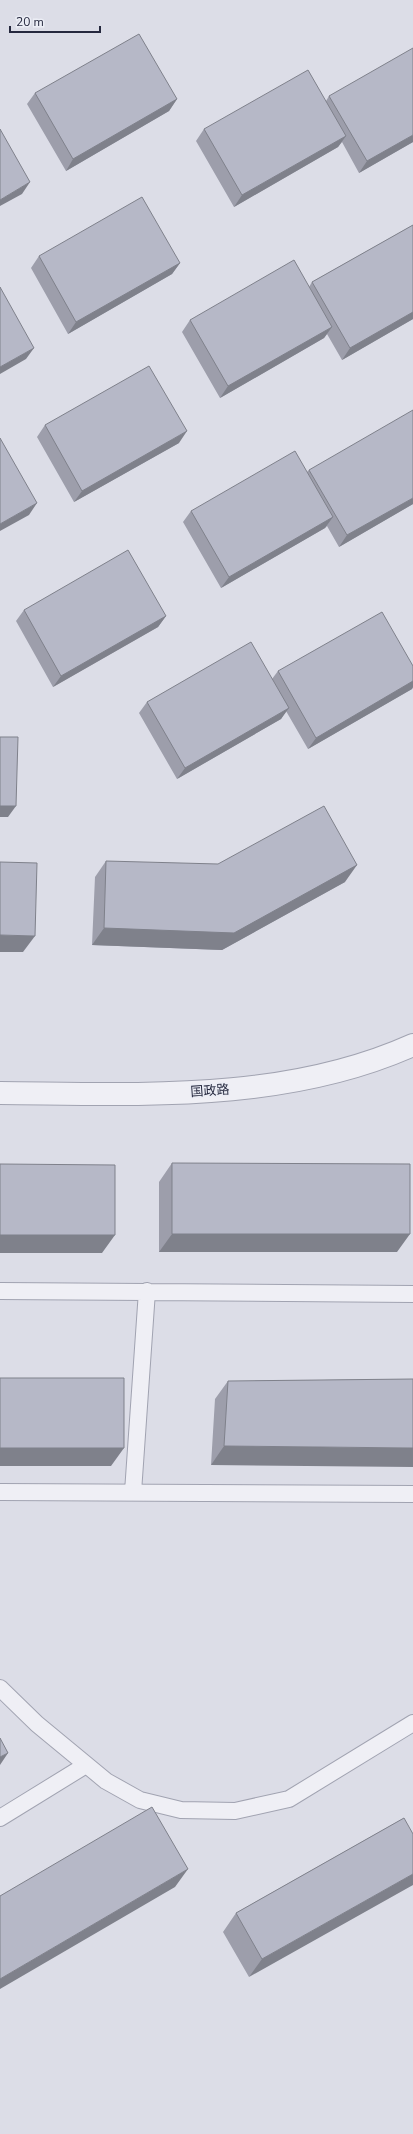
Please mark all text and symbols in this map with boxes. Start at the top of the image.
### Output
scale bar [10,8,100,34]
text: 20 m [16,14,44,30]
street label: 国政路 [190,1081,230,1101]

